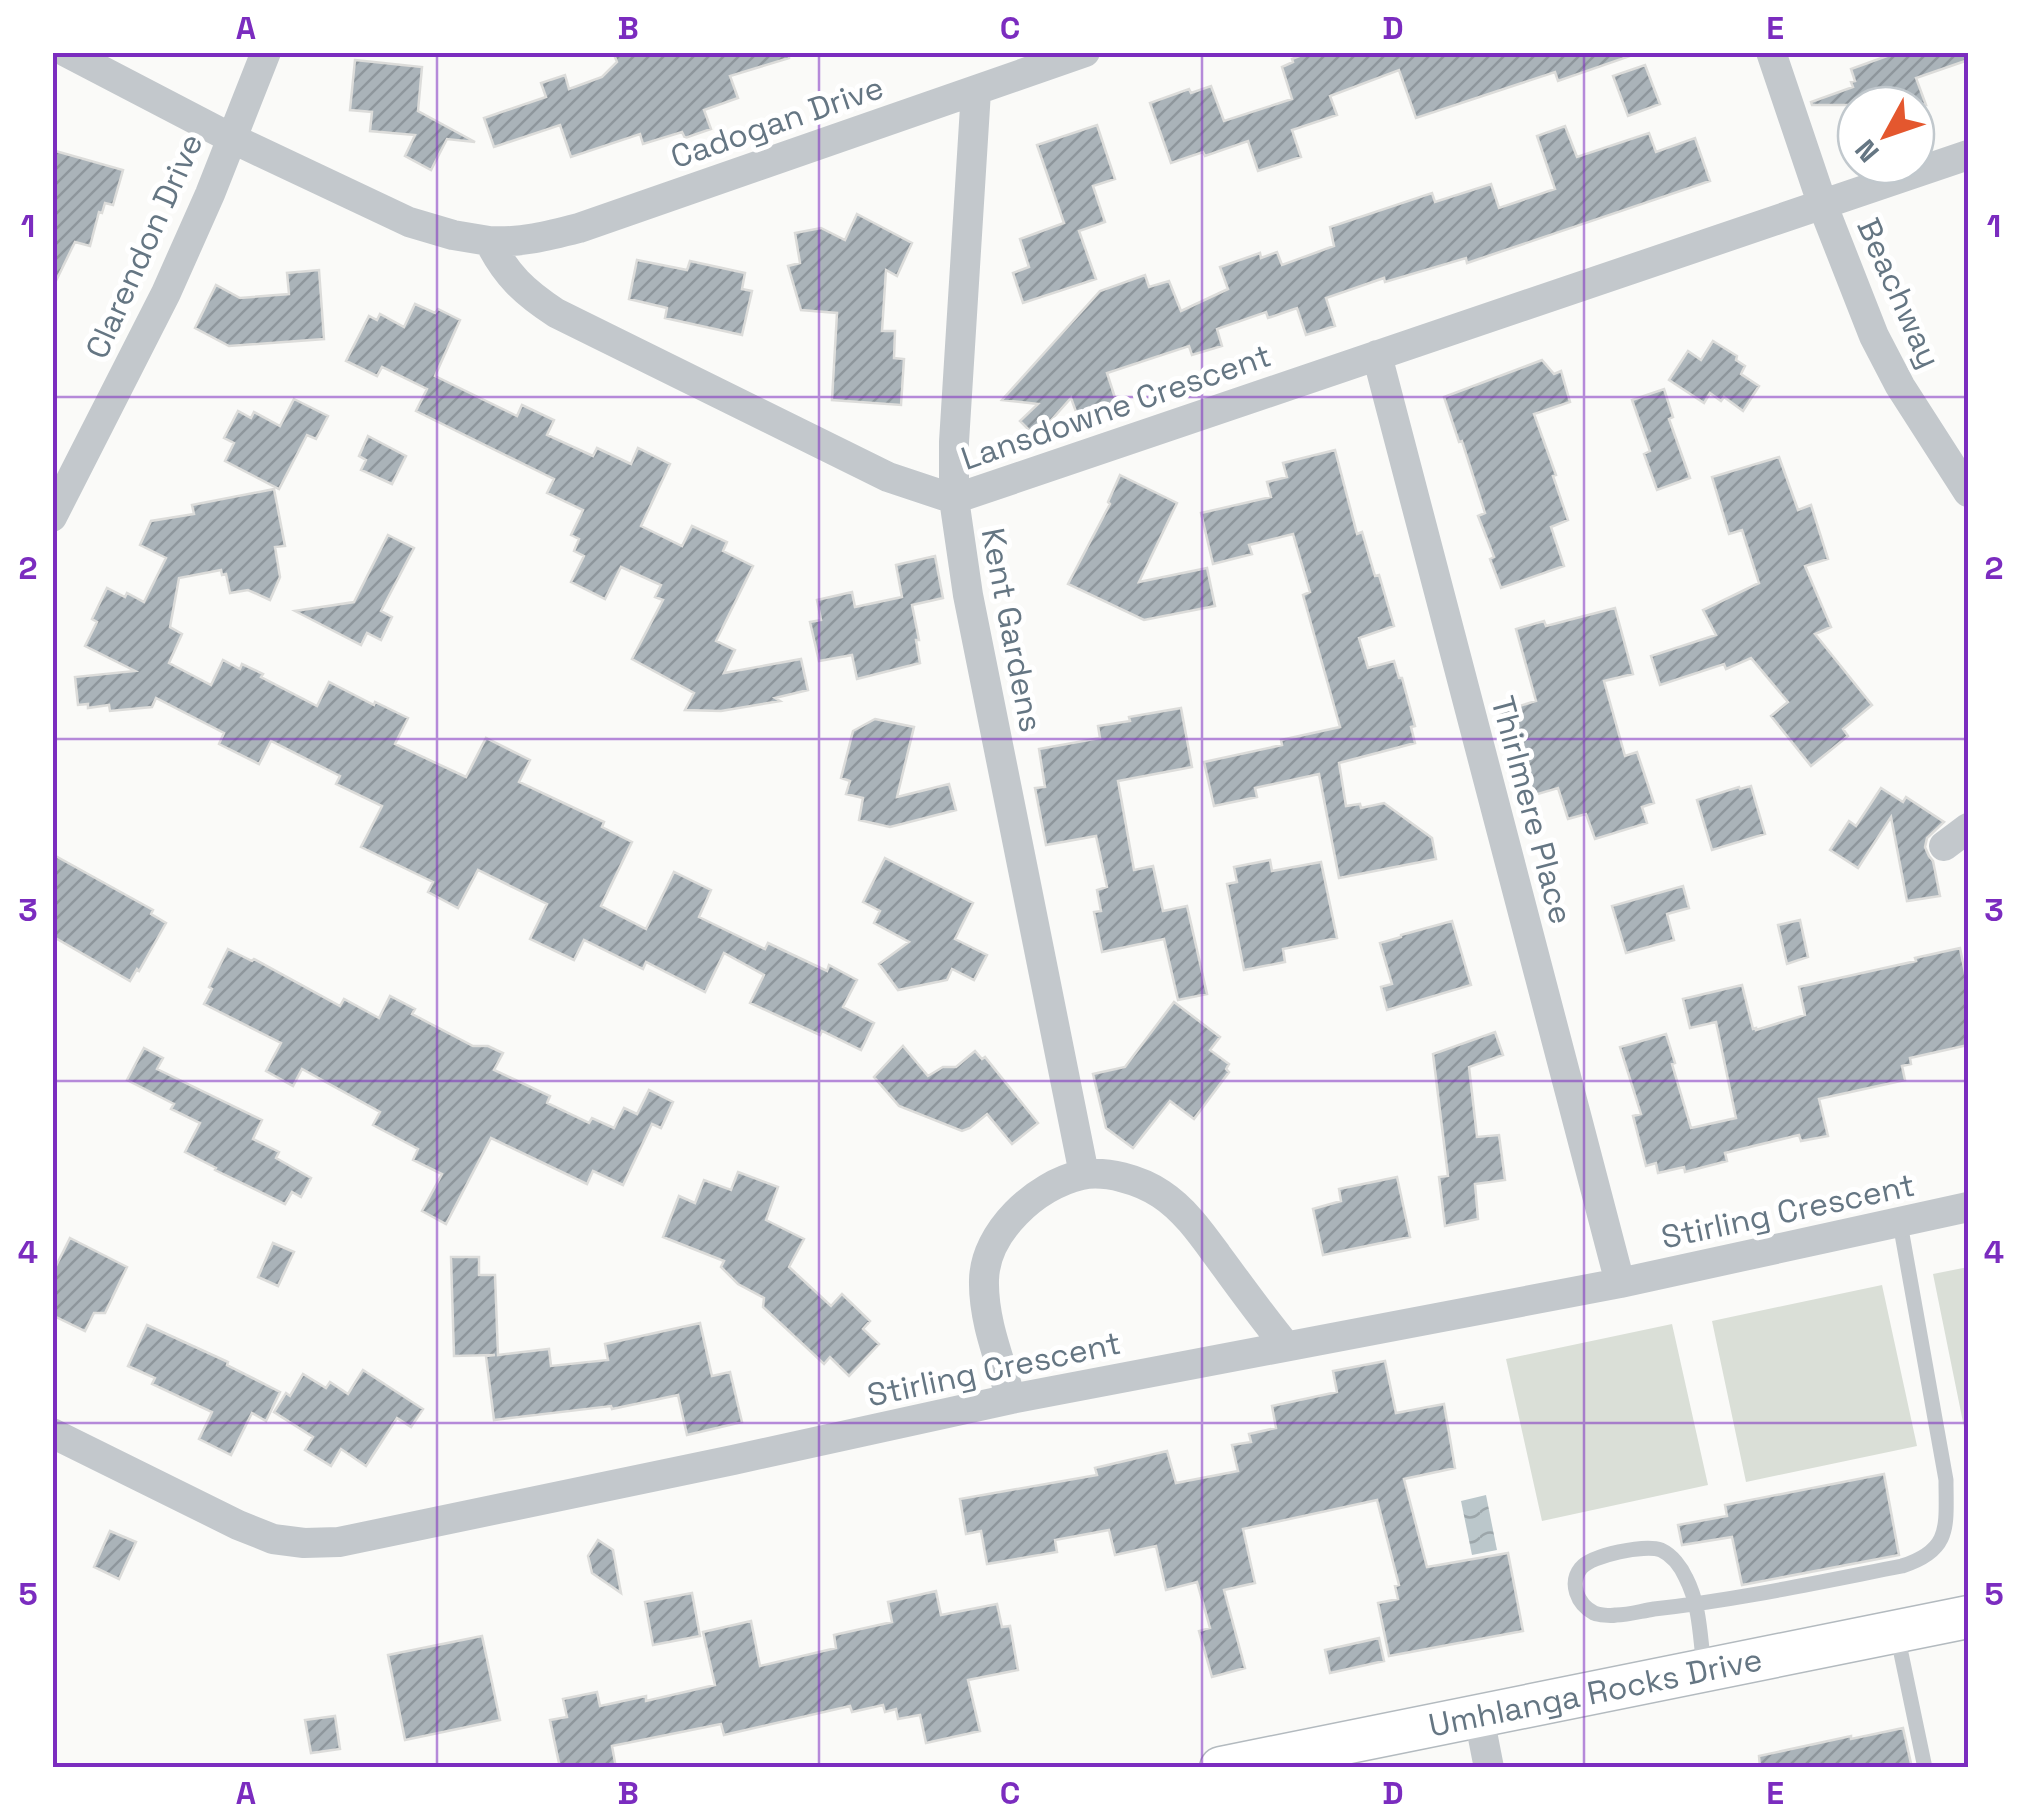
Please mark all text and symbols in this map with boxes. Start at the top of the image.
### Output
text: A [236,8,256,48]
text: B [617,8,639,48]
text: C [1000,8,1020,48]
text: D [1382,8,1404,48]
text: E [1766,8,1784,48]
street label: Cadogan Drive [665,67,889,177]
north arrow [1836,85,1936,185]
street label: Clarendon Drive [77,127,211,365]
text: N [1847,132,1887,170]
text: 1 [21,206,35,246]
text: 1 [1987,206,2001,246]
street label: Beachway [1848,212,1950,374]
street label: Lansdowne Crescent [956,335,1276,479]
street label: Kent Gardens [973,525,1051,735]
text: 2 [18,548,38,588]
text: 2 [1984,548,2004,588]
street label: Thirlmere Place [1482,692,1582,928]
text: 3 [18,890,38,930]
text: 3 [1984,890,2004,930]
street label: Stirling Crescent [1658,1165,1918,1257]
text: 4 [18,1232,38,1272]
text: 4 [1984,1232,2004,1272]
street label: Stirling Crescent [864,1323,1124,1415]
text: 5 [18,1574,38,1614]
text: 5 [1984,1574,2004,1614]
street label: Umhlanga Rocks Drive [1425,1639,1766,1746]
text: A [236,1773,256,1813]
text: B [617,1773,639,1813]
text: C [1000,1773,1020,1813]
text: D [1382,1773,1404,1813]
text: E [1766,1773,1784,1813]

